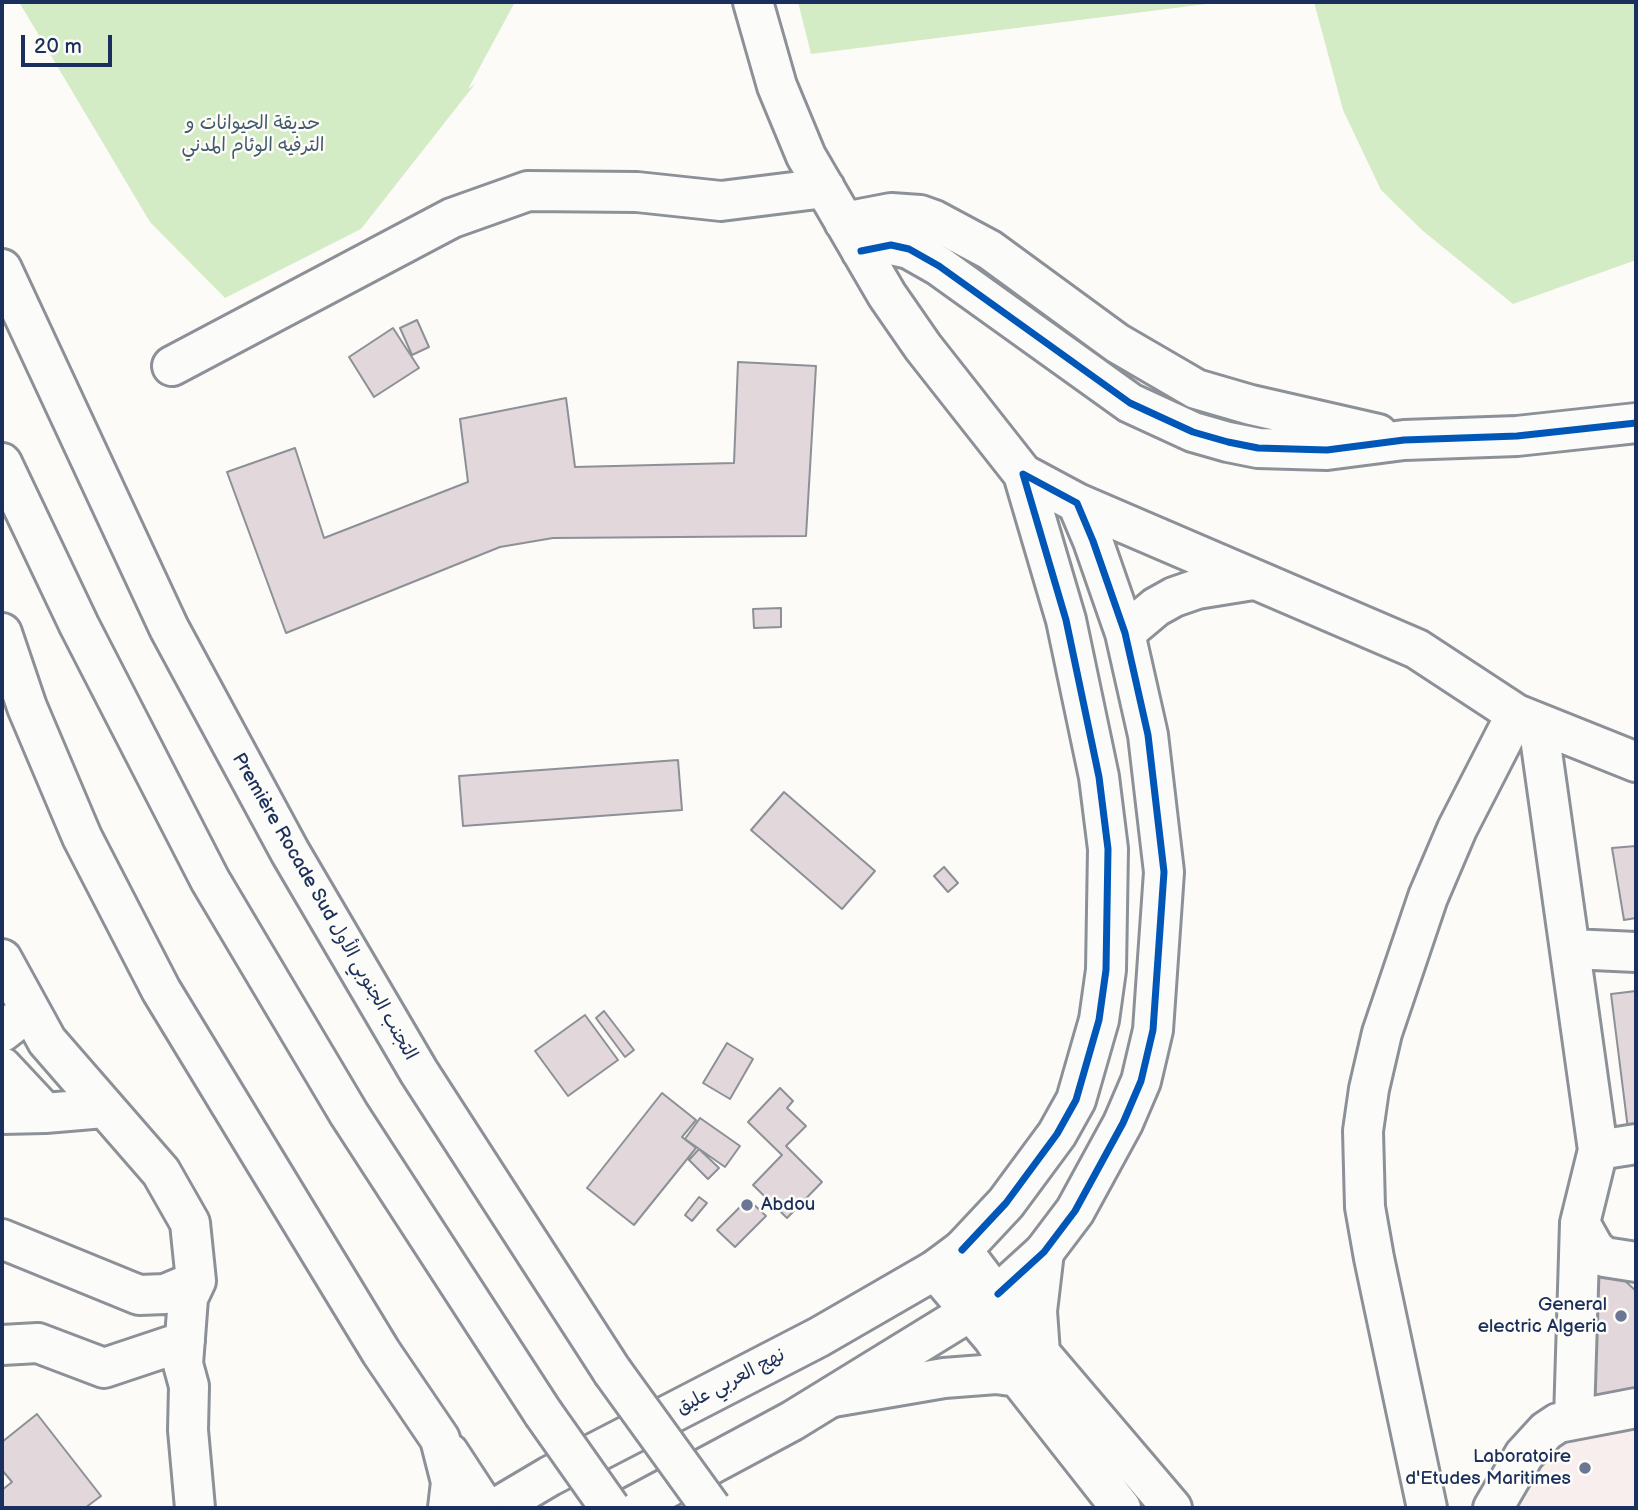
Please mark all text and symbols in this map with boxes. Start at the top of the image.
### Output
scale bar [24,21,116,65]
text: 20 m [34,34,82,59]
park label: حديقة الحيوانات و الترفيه الوئام المدني [182,113,324,157]
street label: Première Rocade Sud التجنب الجنوبي الأول [226,749,422,1065]
place label: Abdou [761,1194,815,1216]
marker: Abdou [739,1197,755,1213]
place label: General electric Algeria [1478,1294,1607,1338]
marker: General electric Algeria [1613,1308,1629,1324]
street label: نهج العربي عليق [673,1344,789,1420]
place label: Laboratoire d'Etudes Maritimes [1405,1446,1571,1490]
marker: Laboratoire d'Etudes Maritimes [1577,1460,1593,1476]

